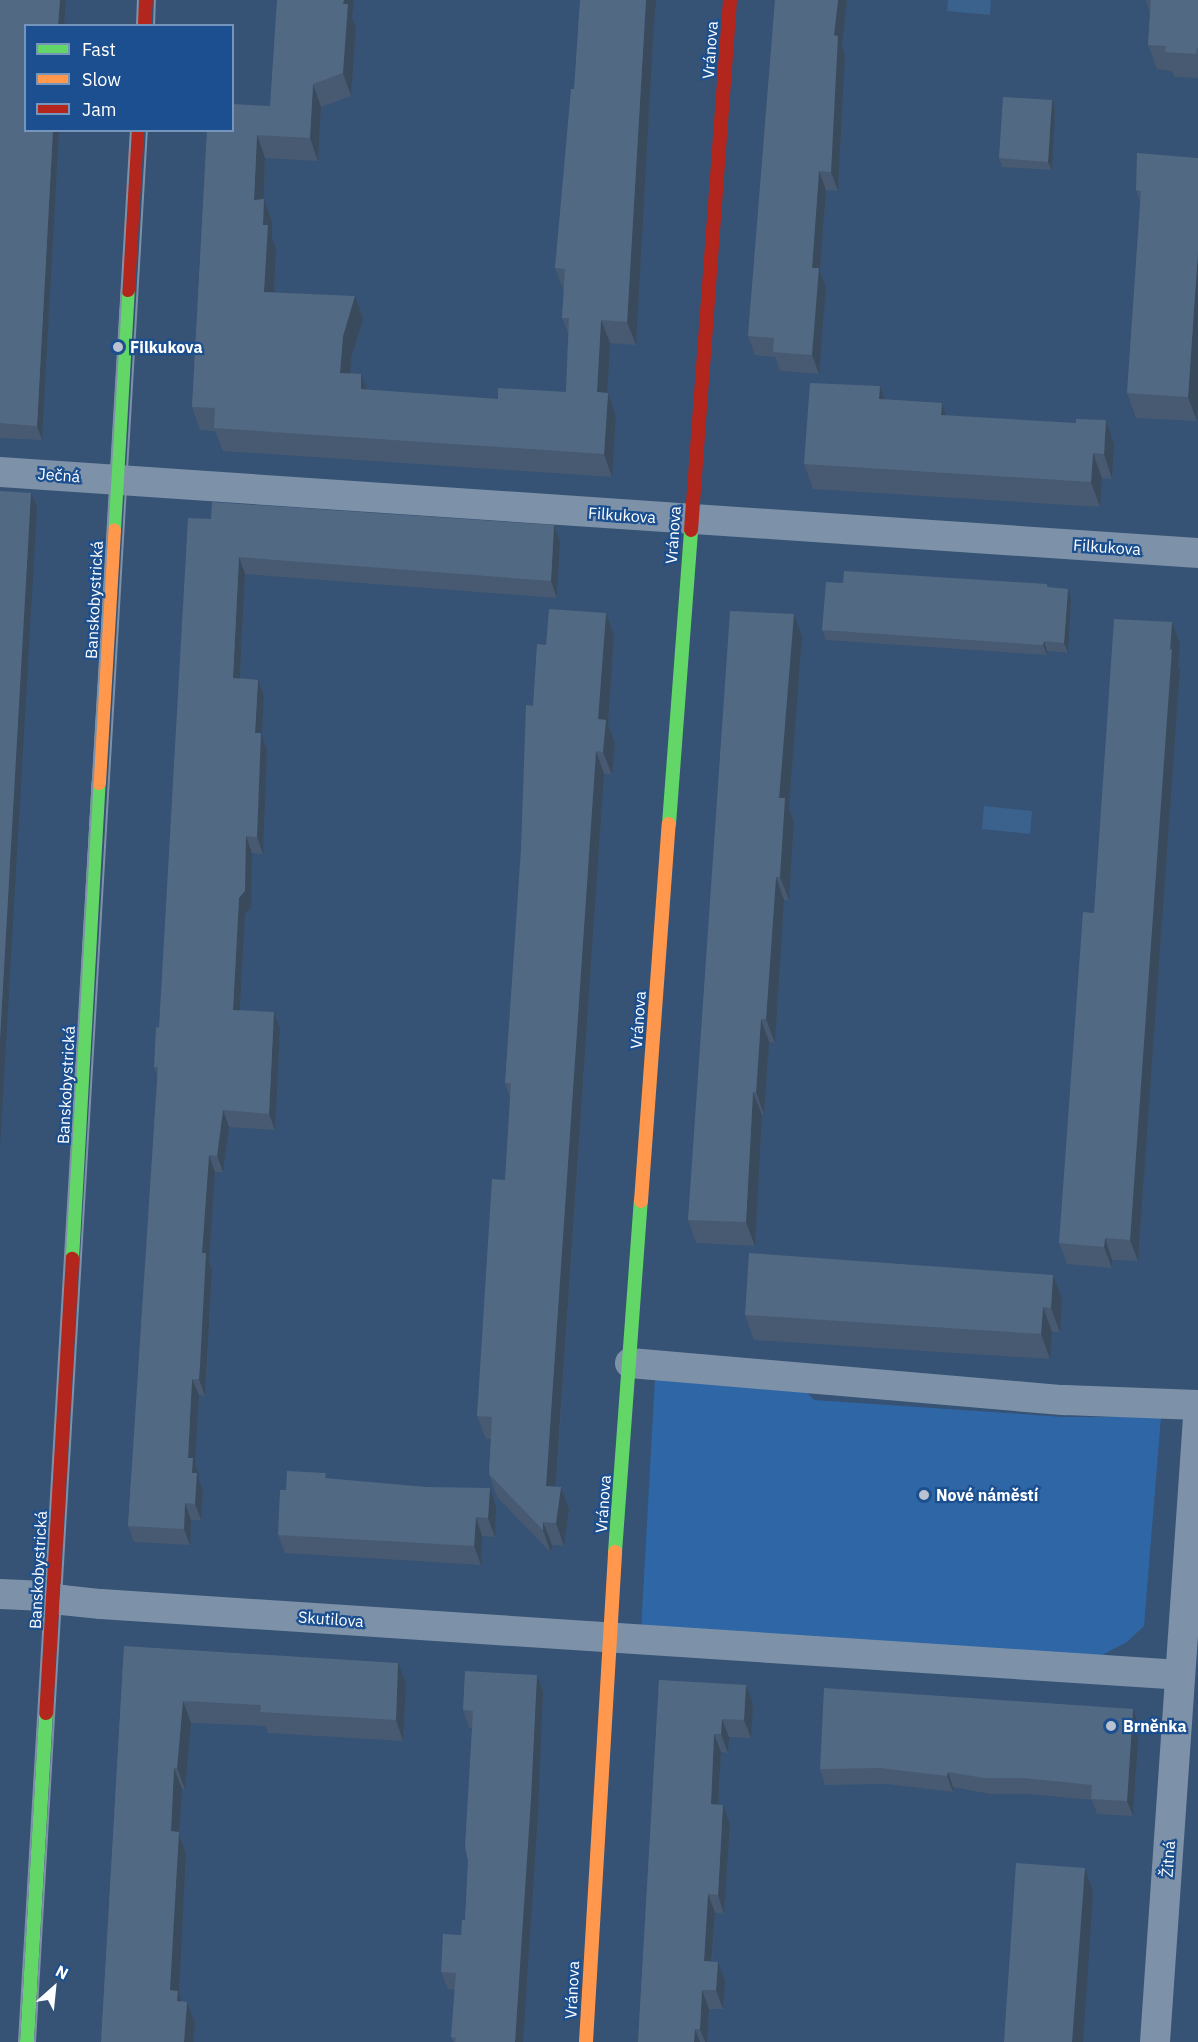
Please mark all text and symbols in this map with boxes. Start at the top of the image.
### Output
street label: Vránova [698,20,722,80]
legend [24,24,234,132]
text: Fast [82,38,116,61]
text: Slow [82,68,121,91]
text: Jam [82,98,117,121]
place label: Filkukova [130,337,203,357]
marker: Filkukova [111,340,125,354]
street label: Ječná [37,464,81,486]
street label: Filkukova [587,503,657,527]
street label: Vránova [661,505,685,565]
street label: Filkukova [1072,535,1142,559]
street label: Banskobystrická [81,540,107,660]
street label: Vránova [626,990,650,1050]
street label: Banskobystrická [53,1025,79,1145]
street label: Vránova [591,1474,615,1534]
place label: Nové náměstí [936,1485,1038,1505]
marker: Nové náměstí [917,1488,931,1502]
street label: Banskobystrická [25,1510,51,1630]
street label: Skutilova [298,1607,364,1631]
place label: Brněnka [1123,1716,1187,1736]
marker: Brněnka [1104,1719,1118,1733]
street label: Žitná [1157,1840,1179,1878]
north arrow [24,1958,84,2018]
text: N [52,1960,72,1984]
street label: Vránova [561,1961,583,2019]

